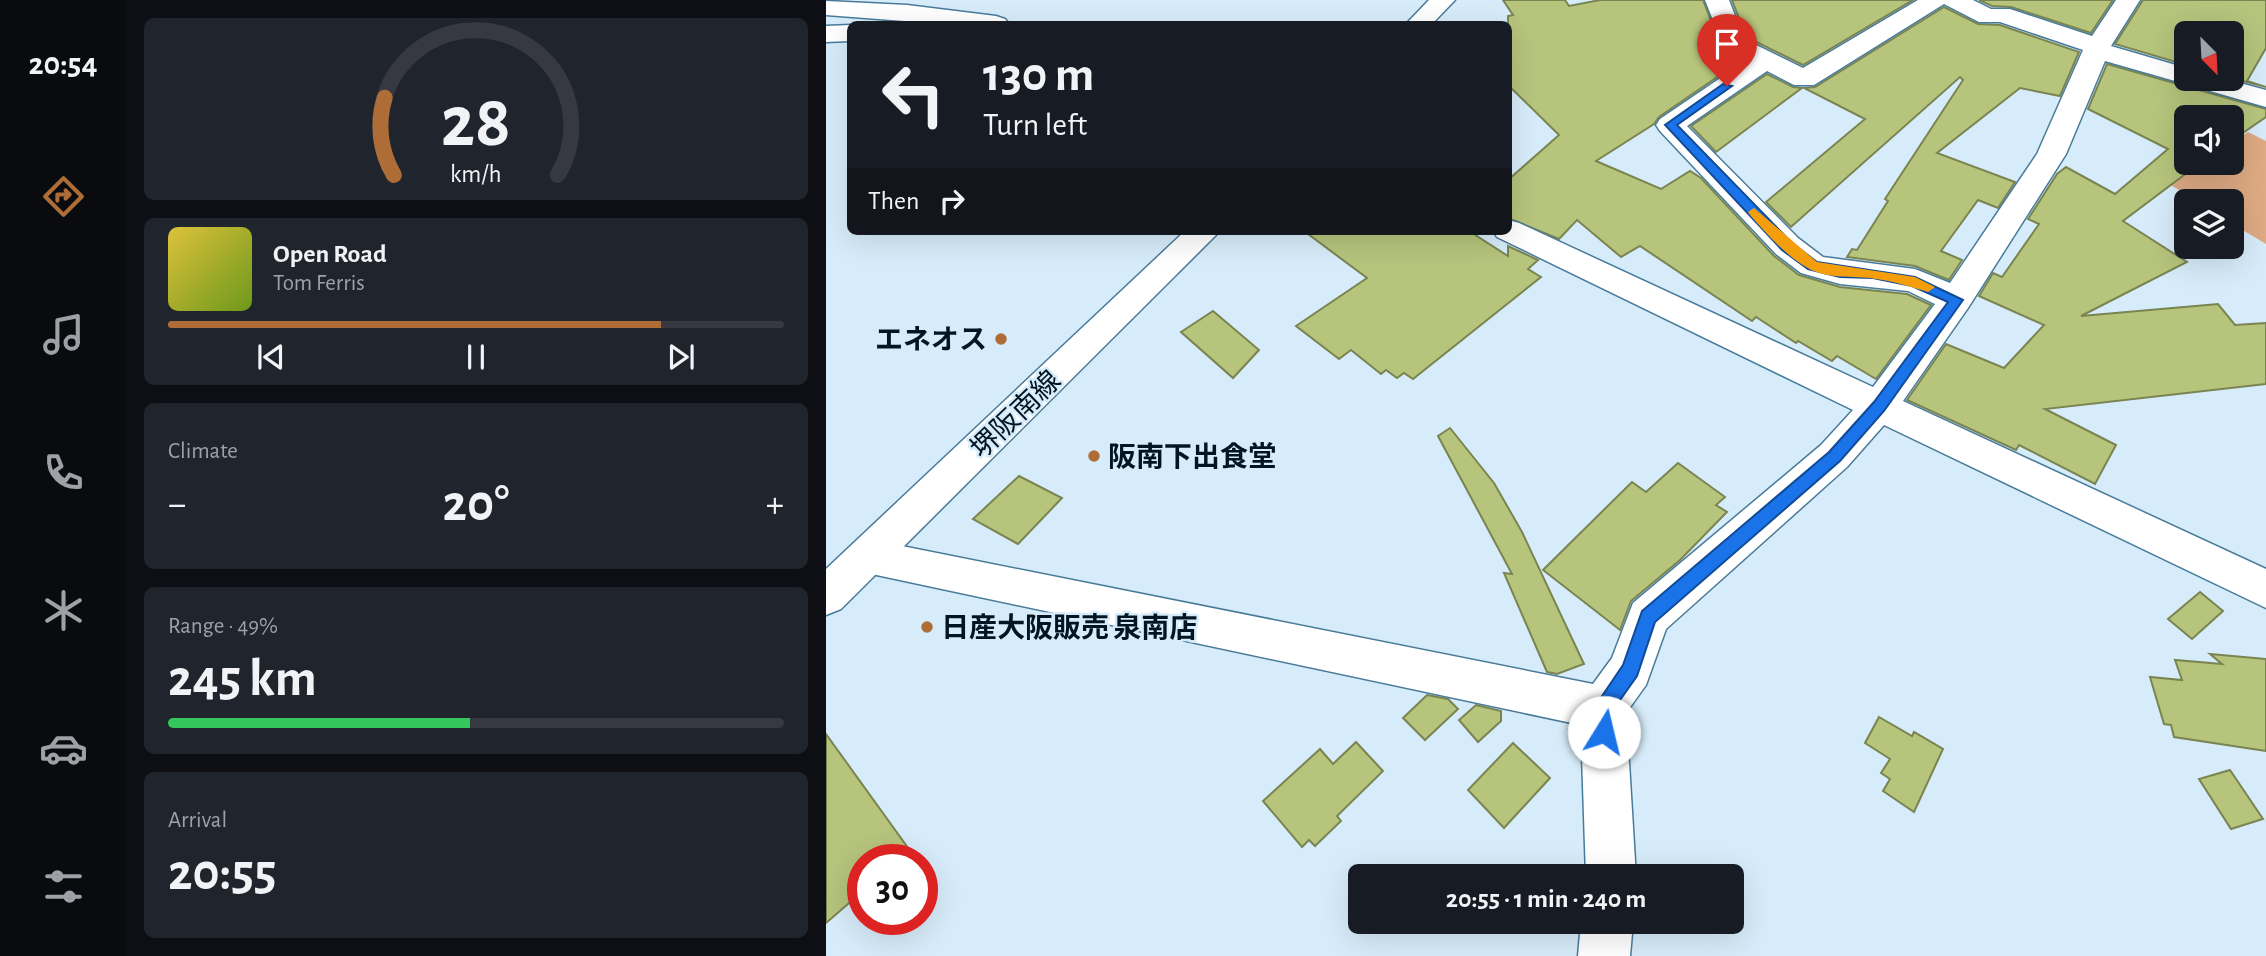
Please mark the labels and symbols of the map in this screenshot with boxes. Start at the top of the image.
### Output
pin [1697,14,1757,86]
north arrow [2174,21,2244,91]
place label: エネオス [875,326,987,355]
marker: エネオス [993,331,1009,347]
street label: 堺阪南線 [965,365,1066,464]
place label: 阪南下出食堂 [1108,441,1276,472]
marker: 阪南下出食堂 [1086,448,1102,464]
place label: 日産大阪販売 泉南店 [941,612,1197,643]
marker: 日産大阪販売 泉南店 [919,619,935,635]
position arrow [1567,695,1641,769]
speed limit sign: 30 [847,844,938,935]

